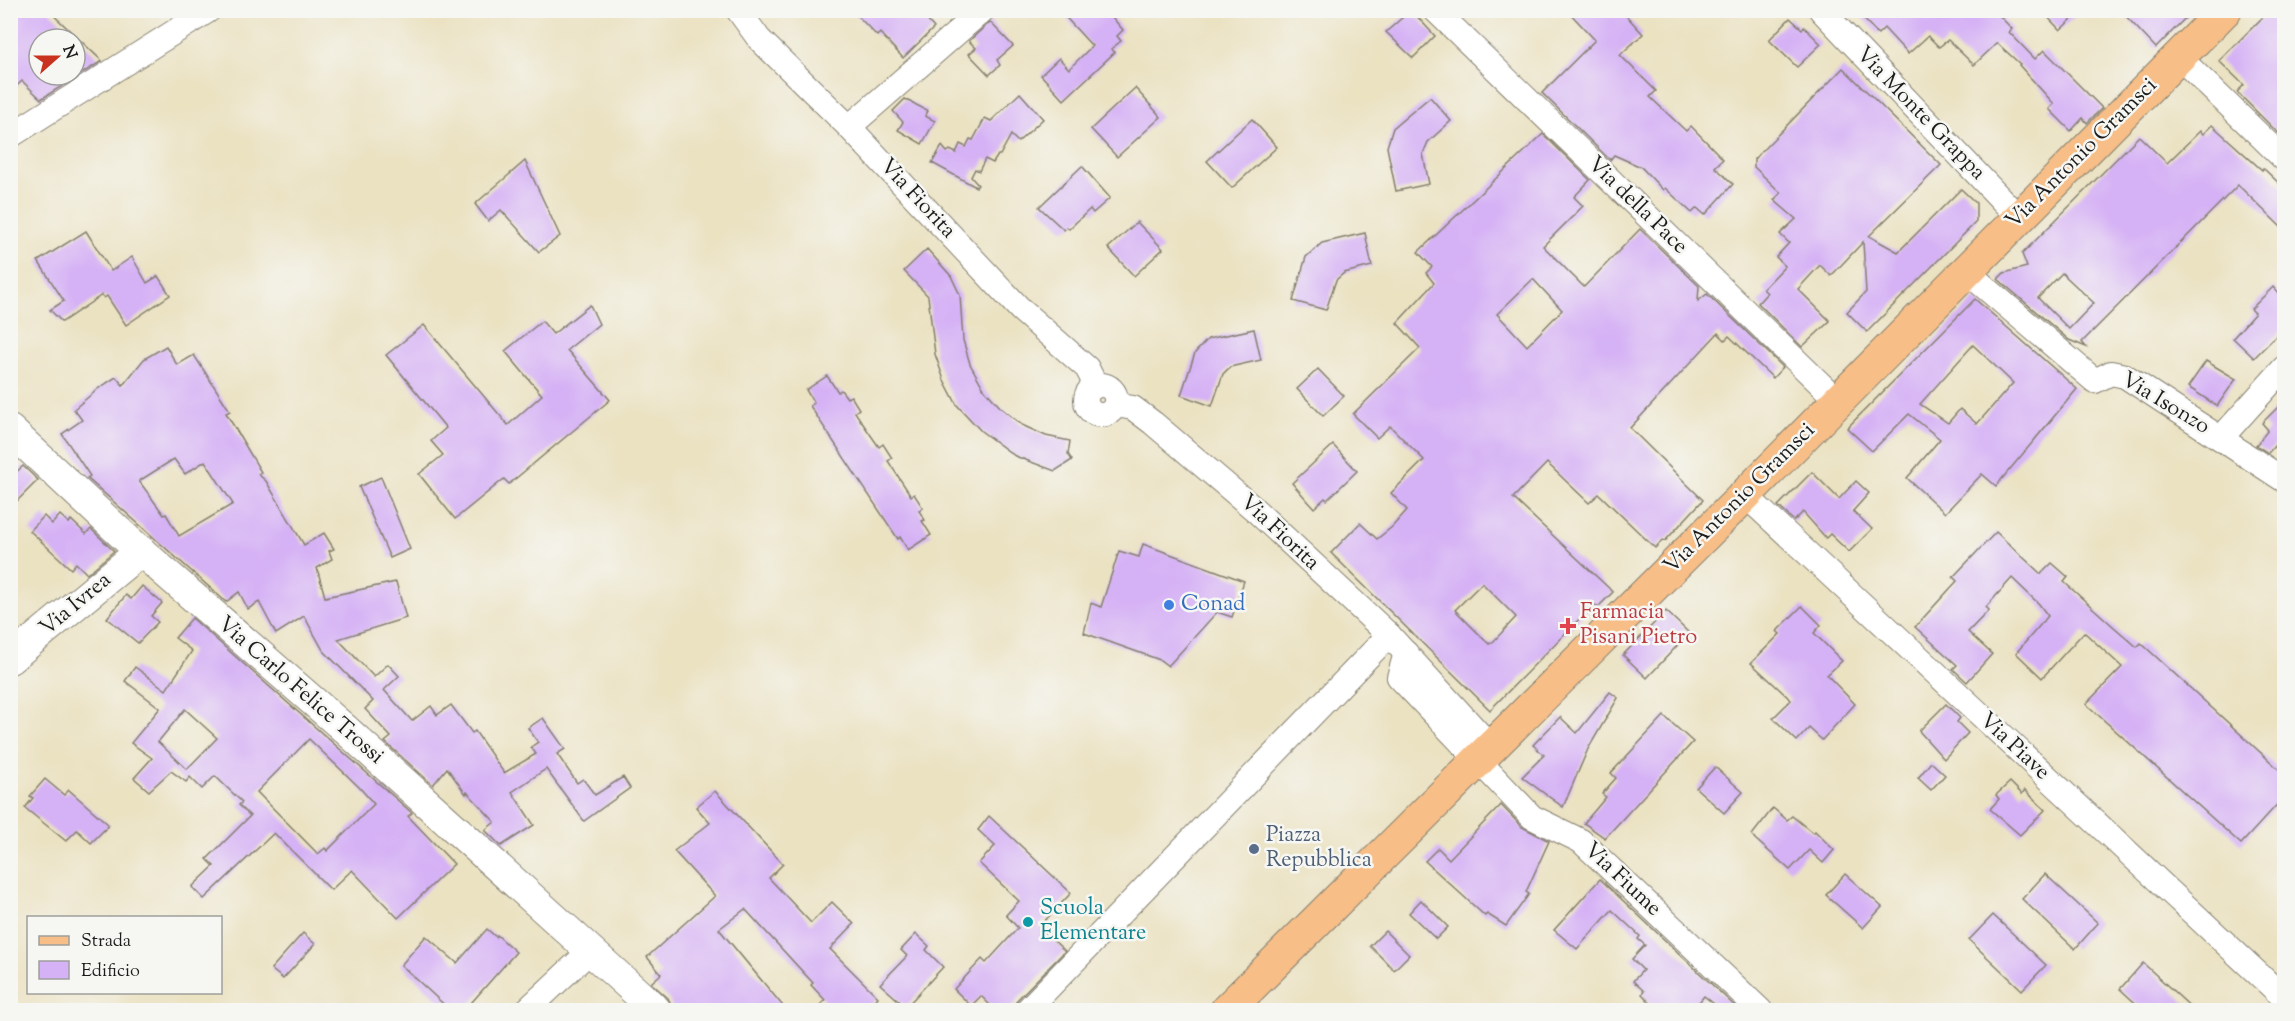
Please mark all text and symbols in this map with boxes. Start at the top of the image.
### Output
north arrow [27,27,87,87]
street label: Via Monte Grappa [1848,40,1992,188]
text: N [56,42,82,63]
street label: Via Antonio Gramsci [1999,71,2165,237]
street label: Via della Pace [1579,150,1695,262]
street label: Via Fiorita [871,152,963,246]
street label: Via Isonzo [2114,365,2216,443]
street label: Via Antonio Gramsci [1657,416,1823,582]
street label: Via Fiorita [1232,487,1326,579]
street label: Via Ivrea [33,565,119,645]
place label: Conad [1181,589,1245,621]
place label: Farmacia Pisani Pietro [1580,597,1697,654]
marker: Conad [1162,598,1176,612]
street label: Via Carlo Felice Trossi [209,609,391,773]
marker: Farmacia Pisani Pietro [1561,619,1575,633]
street label: Via Piave [1971,706,2057,788]
place label: Piazza Repubblica [1266,820,1372,877]
street label: Via Fiume [1576,835,1668,925]
marker: Piazza Repubblica [1247,842,1261,856]
place label: Scuola Elementare [1040,893,1146,950]
marker: Scuola Elementare [1021,915,1035,929]
legend [27,916,222,994]
text: Strada [81,929,131,955]
text: Edificio [81,959,140,985]

